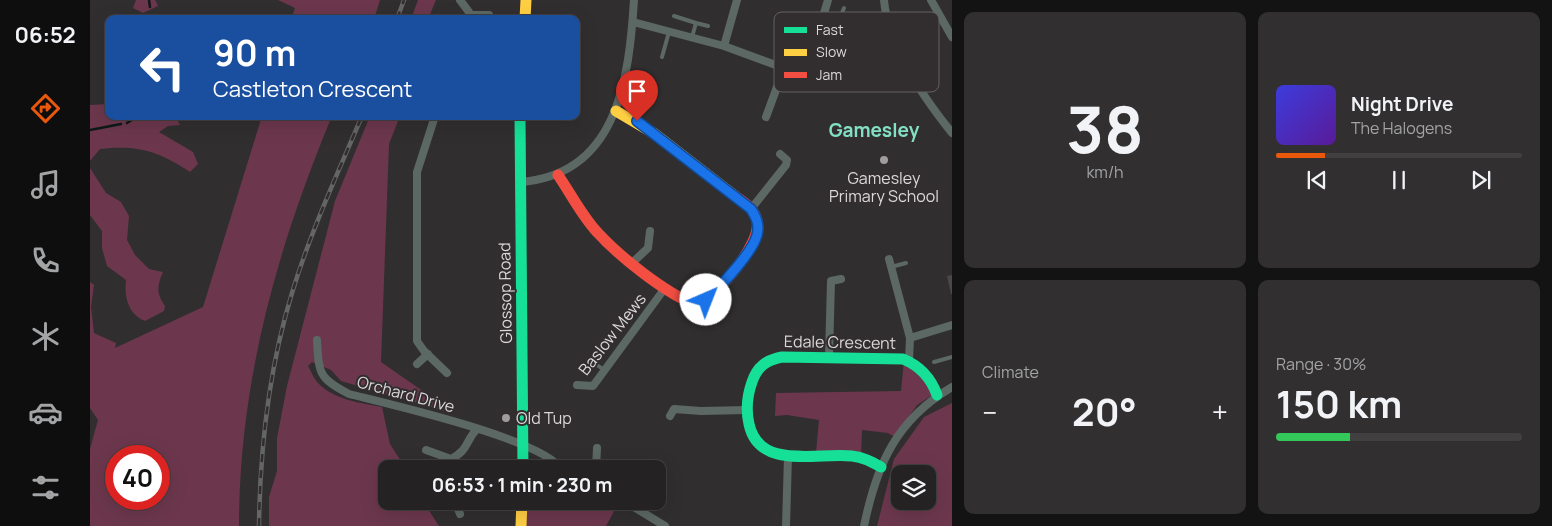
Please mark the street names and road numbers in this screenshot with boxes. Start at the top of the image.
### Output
street label: Glossop Road [493,242,517,344]
street label: Baslow Mews [573,288,651,380]
street label: Edale Crescent [784,330,896,354]
street label: Orchard Drive [355,370,457,418]

